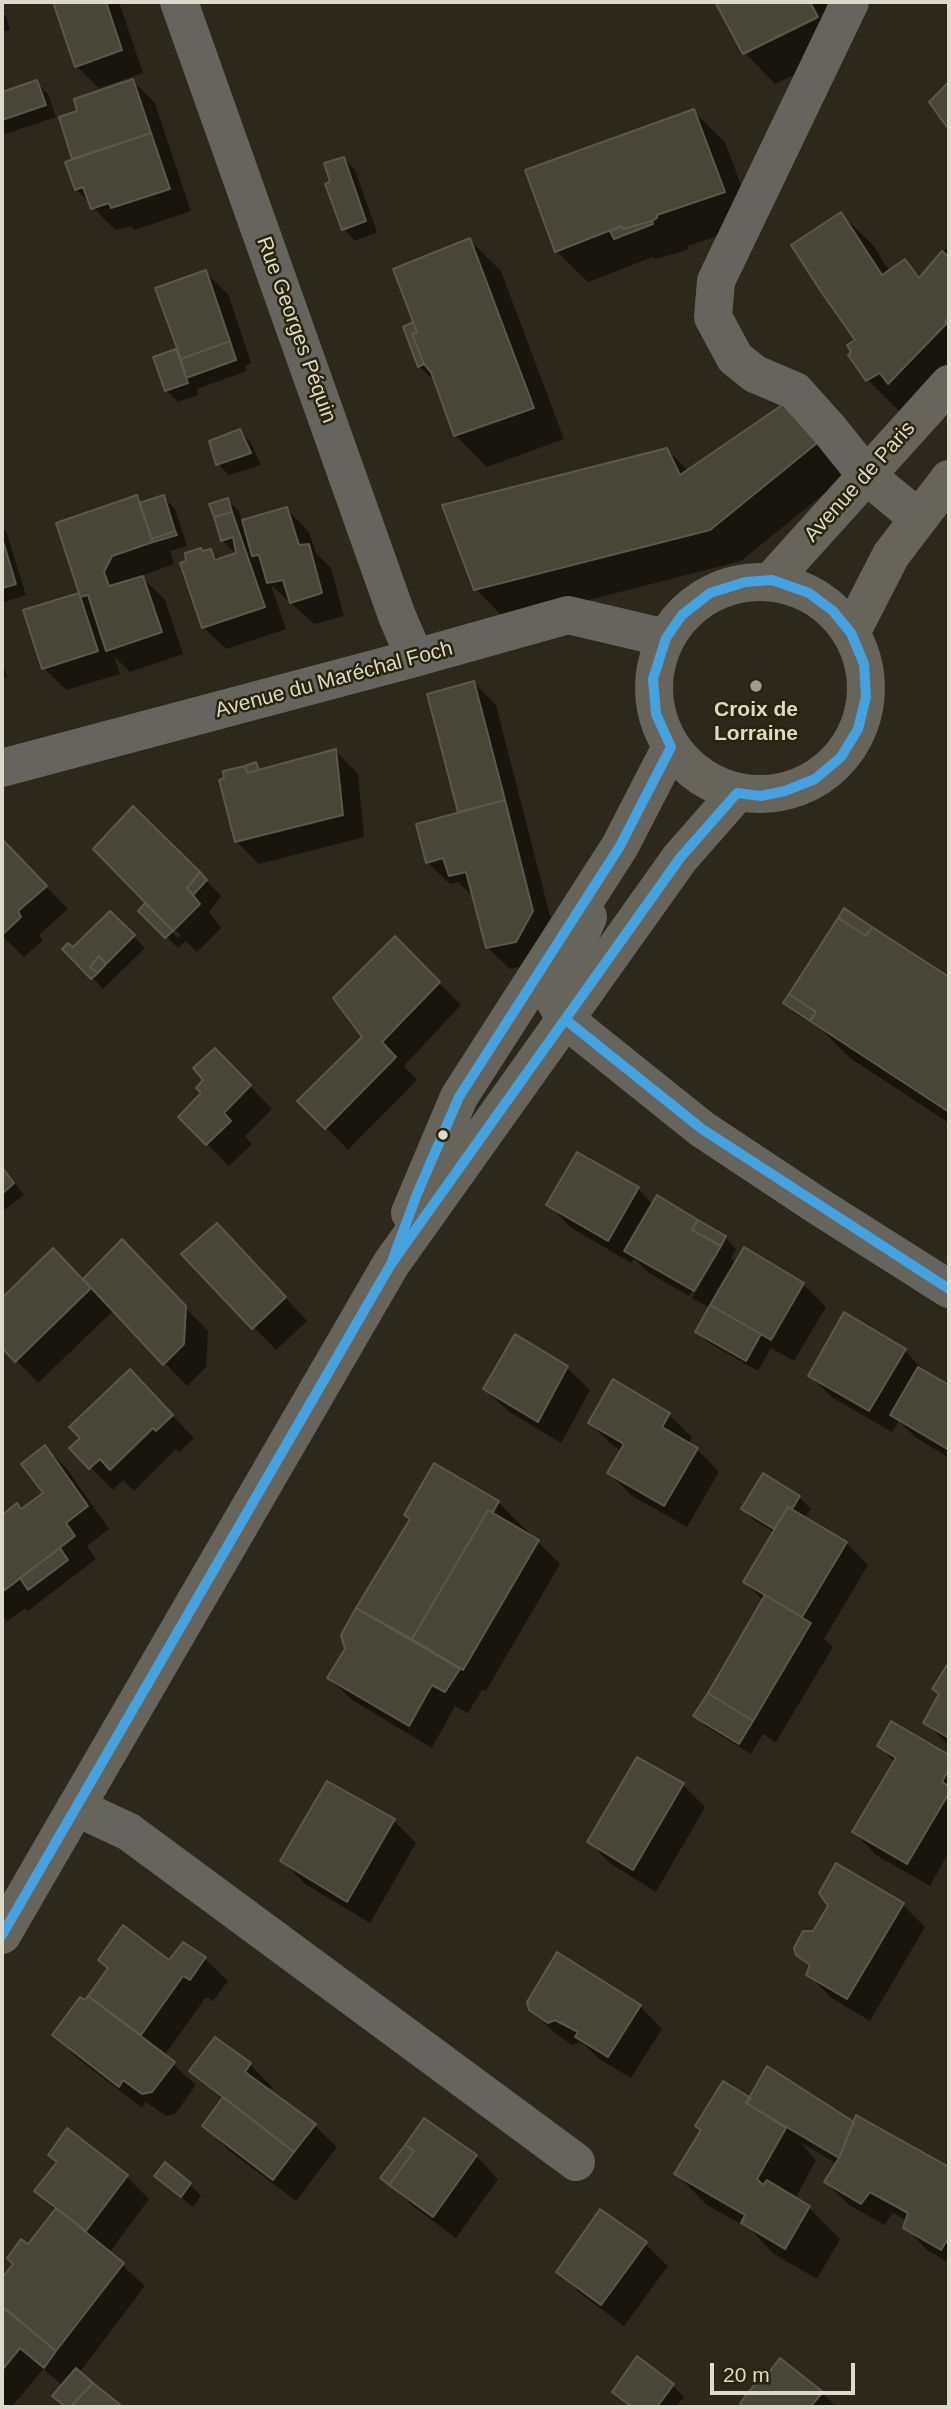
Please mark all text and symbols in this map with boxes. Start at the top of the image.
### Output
street label: Rue Georges Péquin [251,234,341,426]
street label: Avenue de Paris [799,416,921,548]
street label: Avenue du Maréchal Foch [213,636,455,724]
marker: Croix de Lorraine [748,678,764,694]
place label: Croix de Lorraine [714,697,798,747]
unlabelled marker [436,1128,450,1142]
scale bar [713,2350,858,2394]
text: 20 m [723,2363,770,2386]

